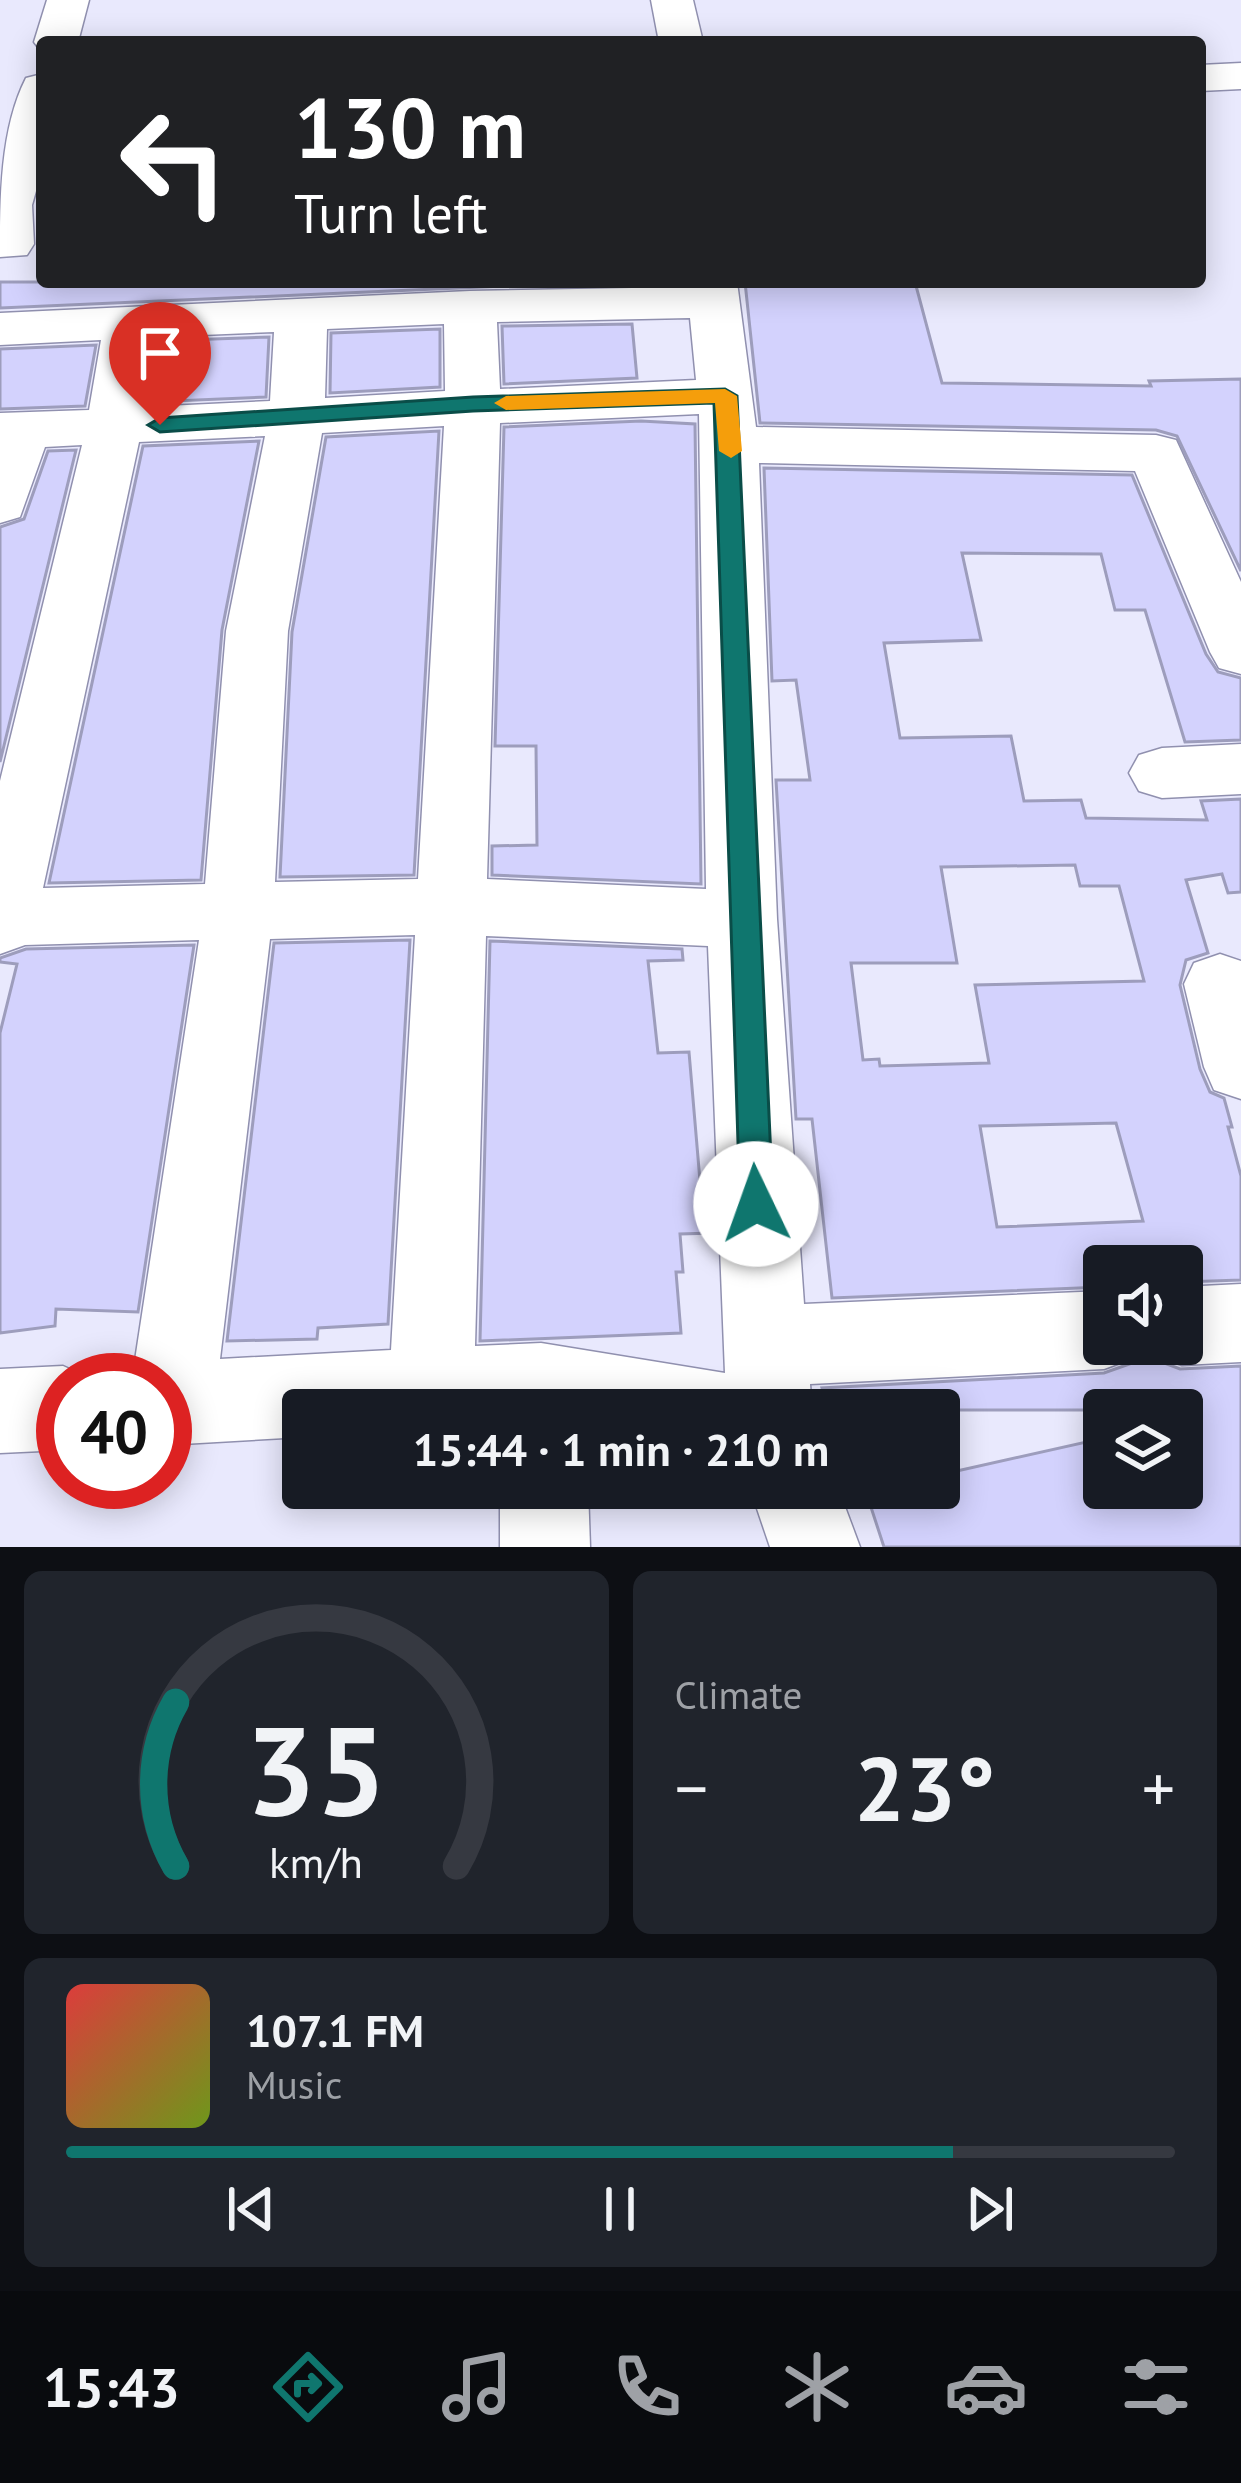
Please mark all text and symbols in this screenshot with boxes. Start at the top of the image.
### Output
text: 130 m [294,72,526,181]
icon: left [96,84,252,240]
text: Turn left [294,178,488,248]
pin [109,302,211,425]
icon: arrive [127,320,193,386]
position arrow [693,1141,819,1267]
map controls [1083,1245,1203,1509]
button: sound [1083,1245,1203,1365]
speed limit sign: 40 [36,1353,192,1509]
button: layers [1083,1389,1203,1509]
text: 15:44 · 1 min · 210 m [413,1420,829,1478]
text: Climate [675,1669,802,1720]
text: 35 [245,1688,387,1849]
text: 23° [854,1729,995,1846]
text: − [675,1745,708,1830]
text: + [1142,1745,1175,1830]
text: km/h [269,1833,363,1889]
text: 107.1 FM [246,2001,424,2059]
text: Music [246,2059,342,2110]
icon: previous [218,2176,284,2242]
icon: pause [587,2176,653,2242]
icon: next [957,2176,1023,2242]
icon: directions [266,2345,350,2429]
icon: music [435,2345,519,2429]
icon: phone [605,2345,689,2429]
icon: climate [775,2345,859,2429]
icon: car [944,2345,1028,2429]
icon: filters [1114,2345,1198,2429]
text: 15:43 [43,2352,180,2422]

